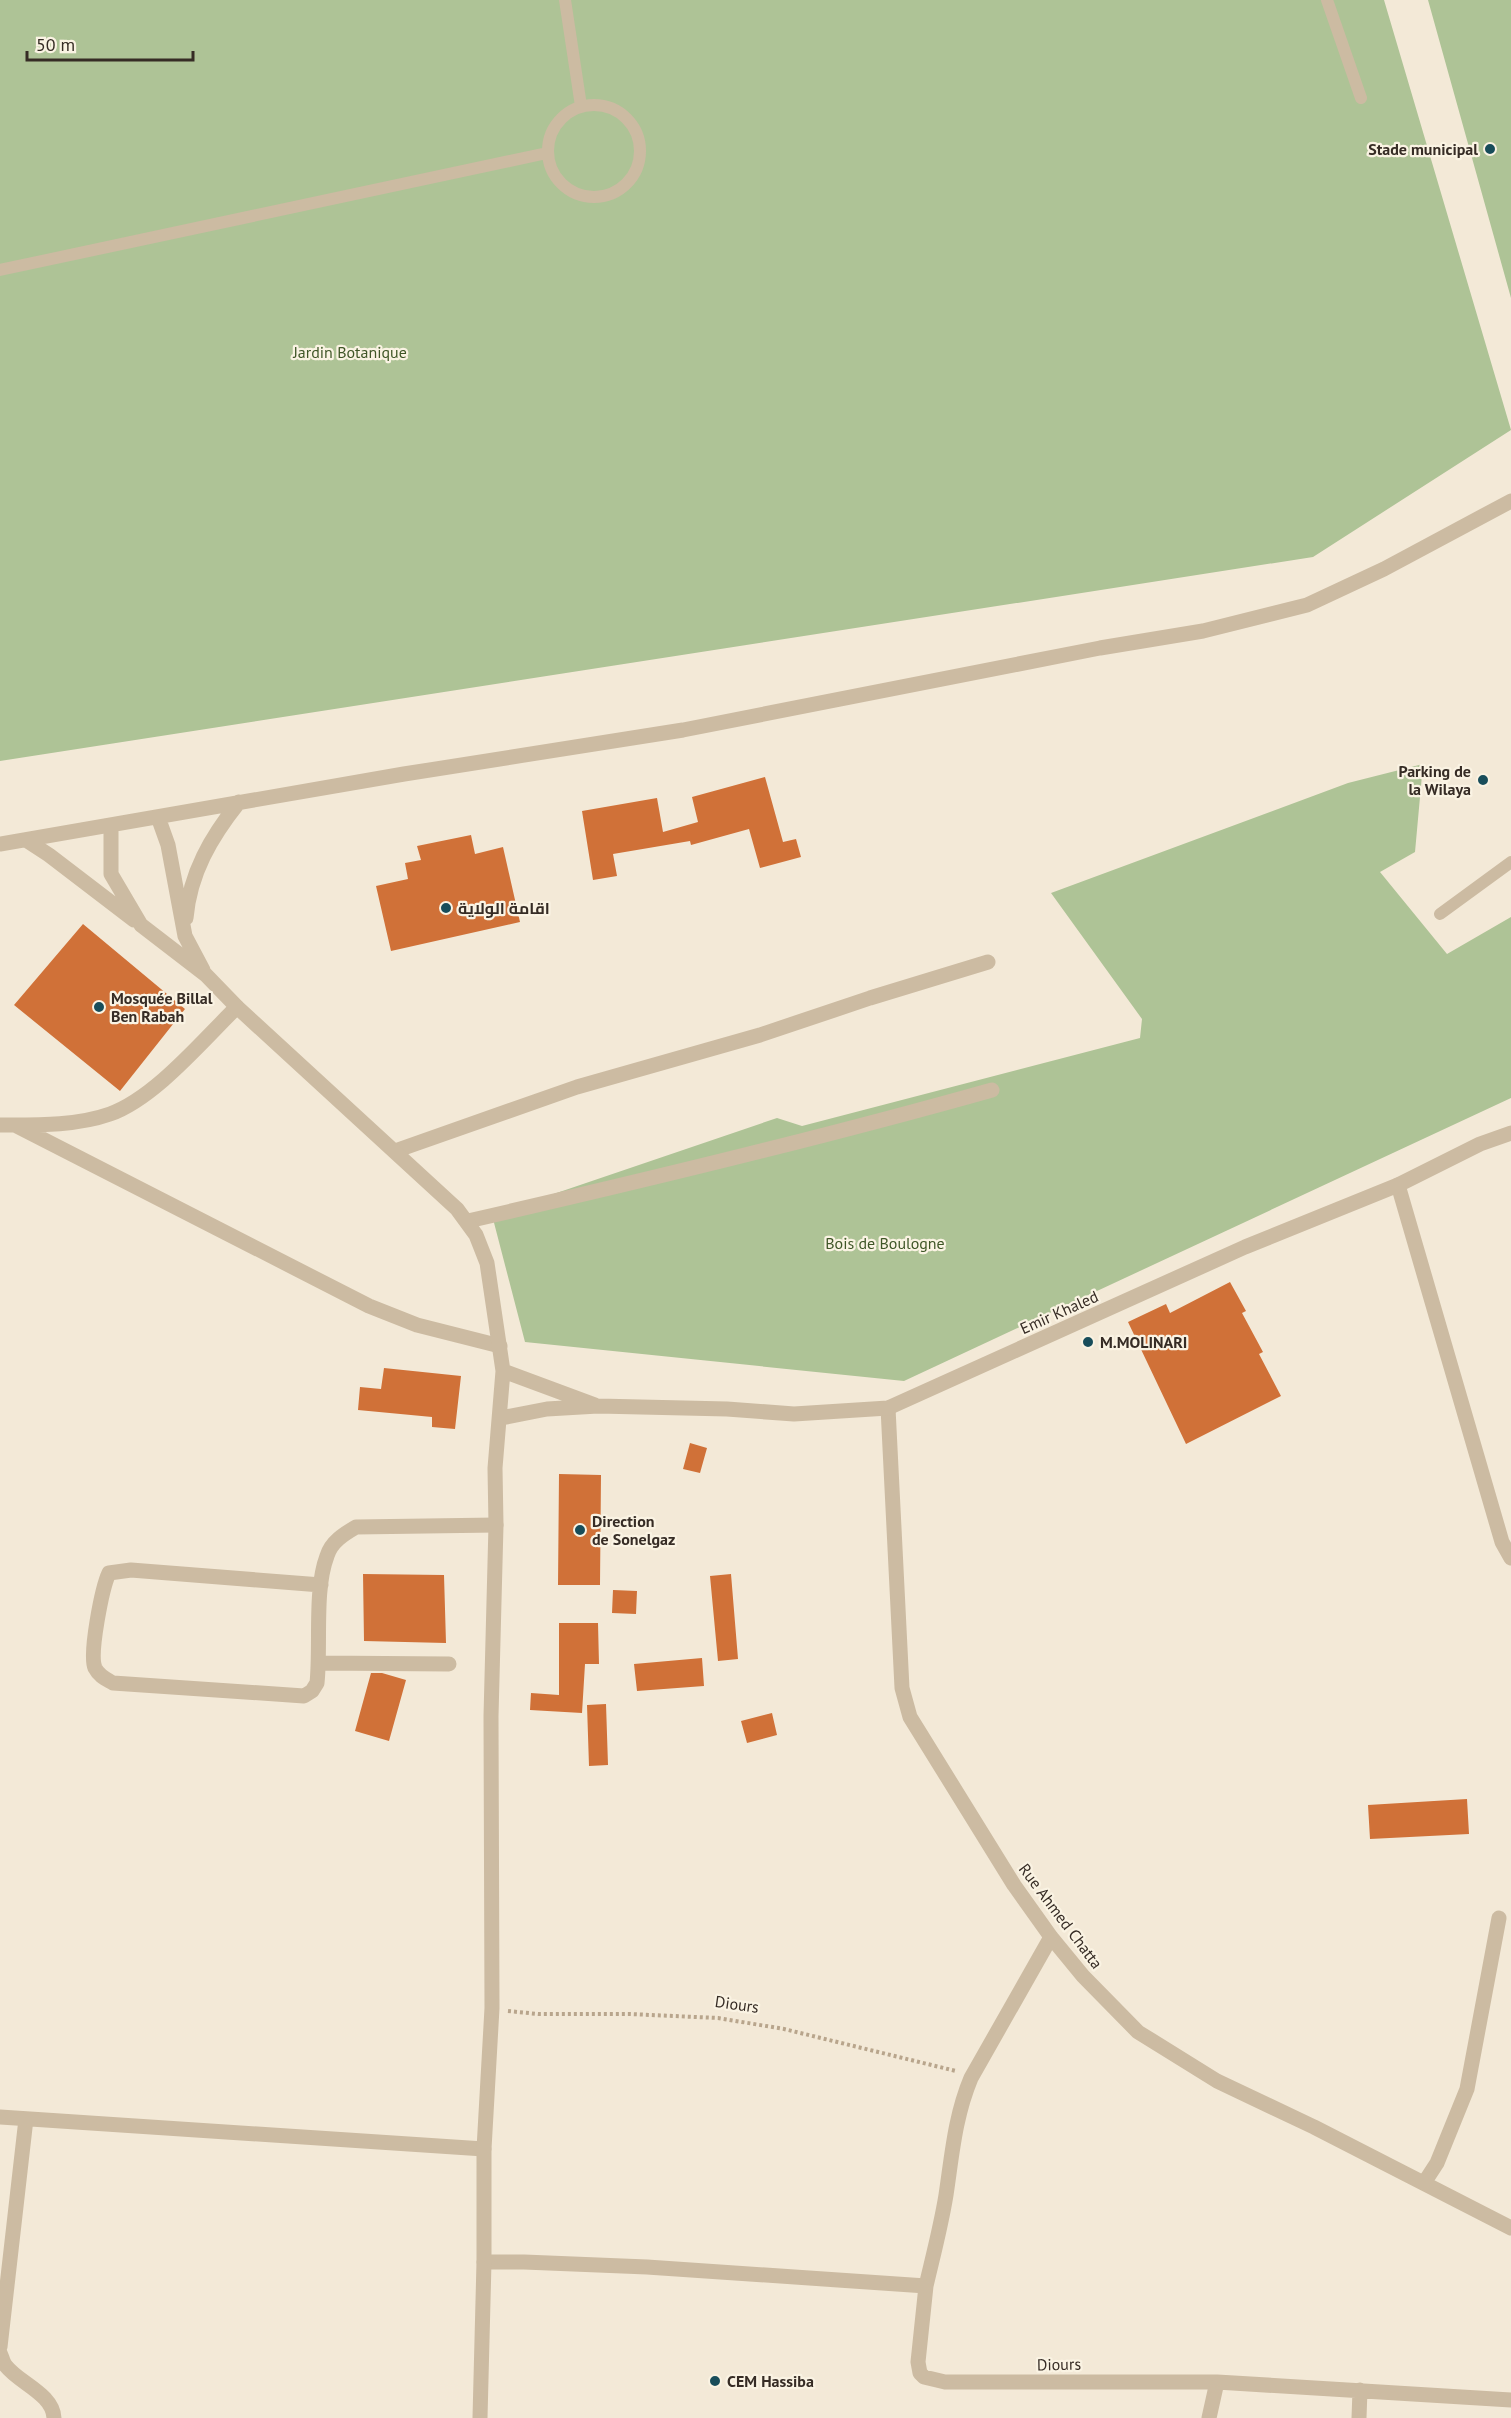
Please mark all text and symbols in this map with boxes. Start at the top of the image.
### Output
scale bar [27,24,194,62]
text: 50 m [36,33,75,56]
place label: Stade municipal [1368,139,1478,159]
marker: Stade municipal [1483,142,1497,156]
park label: Jardin Botanique [292,342,407,362]
place label: Parking de la Wilaya [1399,761,1471,799]
marker: Parking de la Wilaya [1476,773,1490,787]
place label: اقامة الولاية [458,898,550,918]
marker: اقامة الولاية [439,901,453,915]
place label: Mosquée Billal Ben Rabah [111,988,213,1026]
marker: Mosquée Billal Ben Rabah [92,1000,106,1014]
park label: Bois de Boulogne [825,1233,945,1253]
street label: Emir Khaled [1017,1286,1101,1338]
place label: M.MOLINARI [1100,1332,1187,1352]
marker: M.MOLINARI [1081,1335,1095,1349]
place label: Direction de Sonelgaz [592,1511,675,1549]
marker: Direction de Sonelgaz [573,1523,587,1537]
street label: Rue Ahmed Chatta [1015,1859,1107,1973]
street label: Diours [714,1991,760,2017]
street label: Diours [1037,2354,1081,2374]
place label: CEM Hassiba [727,2371,814,2391]
marker: CEM Hassiba [708,2374,722,2388]

